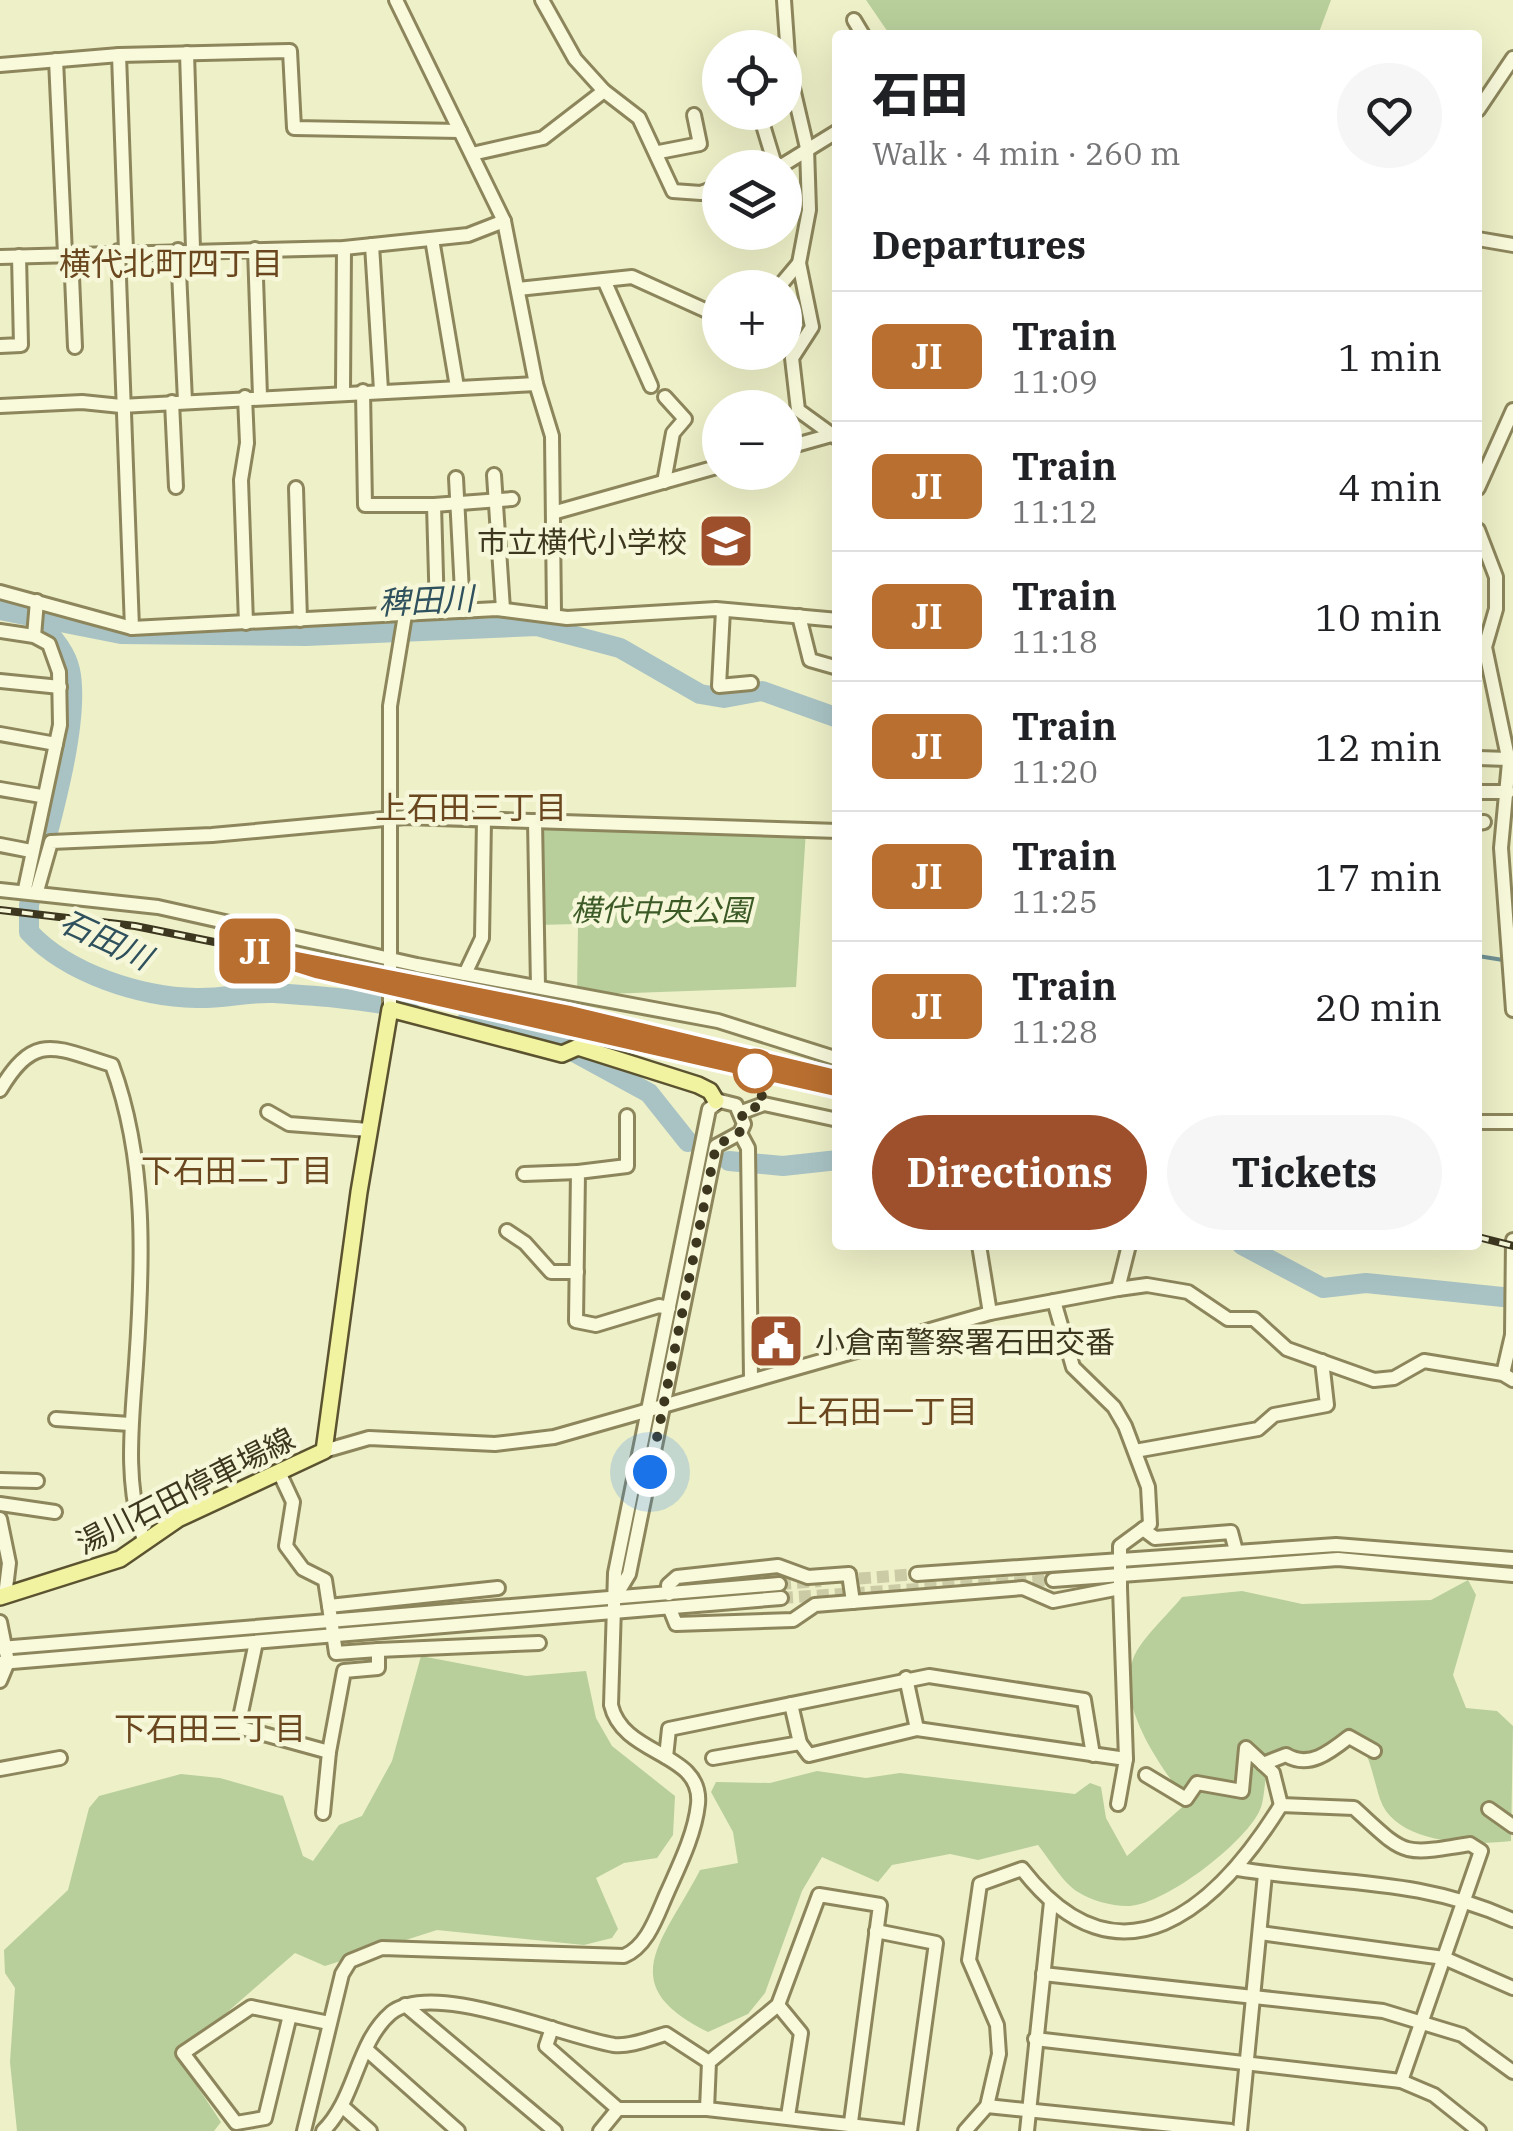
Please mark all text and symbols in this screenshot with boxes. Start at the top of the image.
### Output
map controls [702,30,802,490]
button: locate [702,30,802,130]
text: 石田 [872,63,968,125]
button: heart [1337,63,1442,168]
text: Walk · 4 min · 260 m [872,132,1180,174]
button: layers [702,150,802,250]
text: Departures [872,220,1086,269]
district label: 横代北町四丁目 [59,242,283,284]
button: + [702,270,802,370]
text: Train [1012,311,1117,360]
text: 1 min [1338,332,1442,381]
text: JI [911,333,943,379]
text: 11:09 [1012,360,1098,402]
button: − [702,390,802,490]
text: Train [1012,441,1117,490]
text: 4 min [1338,462,1442,511]
text: JI [911,463,943,509]
text: 11:12 [1012,490,1098,532]
school or university icon: 市立横代小学校 [696,511,756,571]
place label: 市立横代小学校 [477,522,687,561]
text: Train [1012,571,1117,620]
water label: 稗田川 [377,576,478,623]
text: 10 min [1315,592,1442,641]
text: JI [911,593,943,639]
text: 11:18 [1012,620,1098,662]
text: Train [1012,701,1117,750]
text: 12 min [1315,722,1442,771]
text: JI [911,723,943,769]
text: 11:20 [1012,750,1098,792]
district label: 上石田三丁目 [375,786,567,828]
text: Train [1012,831,1117,880]
text: 17 min [1315,852,1442,901]
text: JI [911,853,943,899]
text: 11:25 [1012,880,1098,922]
park label: 横代中央公園 [571,890,755,929]
water label: 石田川 [54,900,161,980]
line badge: JI [210,918,300,984]
text: JI [239,928,271,974]
text: Train [1012,961,1117,1010]
text: 20 min [1315,982,1442,1031]
text: JI [911,983,943,1029]
text: 11:28 [1012,1010,1098,1052]
unlabelled marker [734,1050,776,1092]
button: Directions [872,1115,1147,1230]
button: Tickets [1167,1115,1442,1230]
district label: 下石田二丁目 [141,1149,333,1191]
public building icon: 小倉南警察署石田交番 [746,1311,806,1371]
place label: 小倉南警察署石田交番 [815,1322,1115,1361]
district label: 上石田一丁目 [786,1390,978,1432]
street label: 湯川石田停車場線 [69,1418,301,1562]
your location [625,1447,675,1497]
district label: 下石田三丁目 [114,1707,306,1749]

